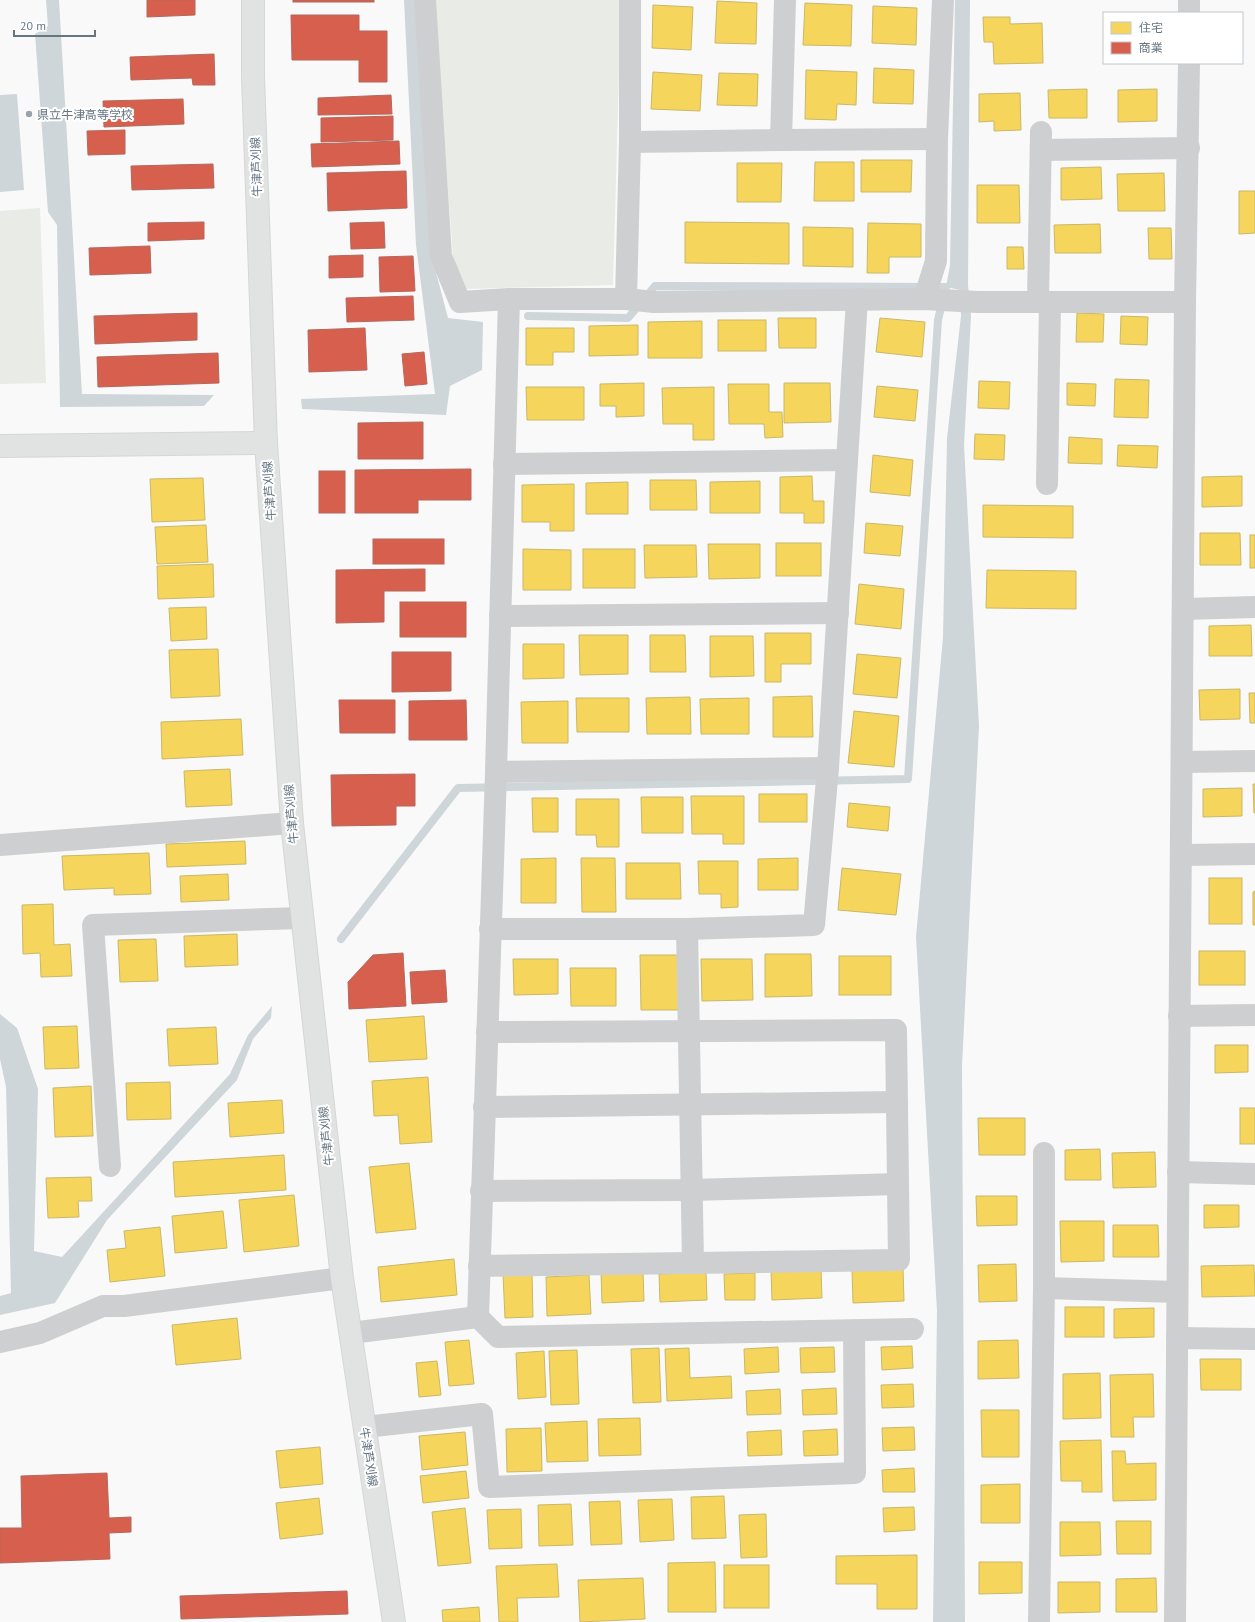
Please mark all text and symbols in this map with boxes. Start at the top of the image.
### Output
scale bar [14,12,95,38]
legend [1103,12,1243,64]
text: 20 m [20,18,46,33]
text: 住宅 [1139,20,1163,35]
text: 商業 [1139,40,1163,55]
place label: 県立牛津高等学校 [37,107,133,122]
marker: 県立牛津高等学校 [24,109,34,119]
street label: 牛津芦刈線 [247,137,265,197]
street label: 牛津芦刈線 [259,461,279,521]
street label: 牛津芦刈線 [281,783,301,845]
street label: 牛津芦刈線 [315,1105,337,1167]
street label: 牛津芦刈線 [357,1426,381,1488]

